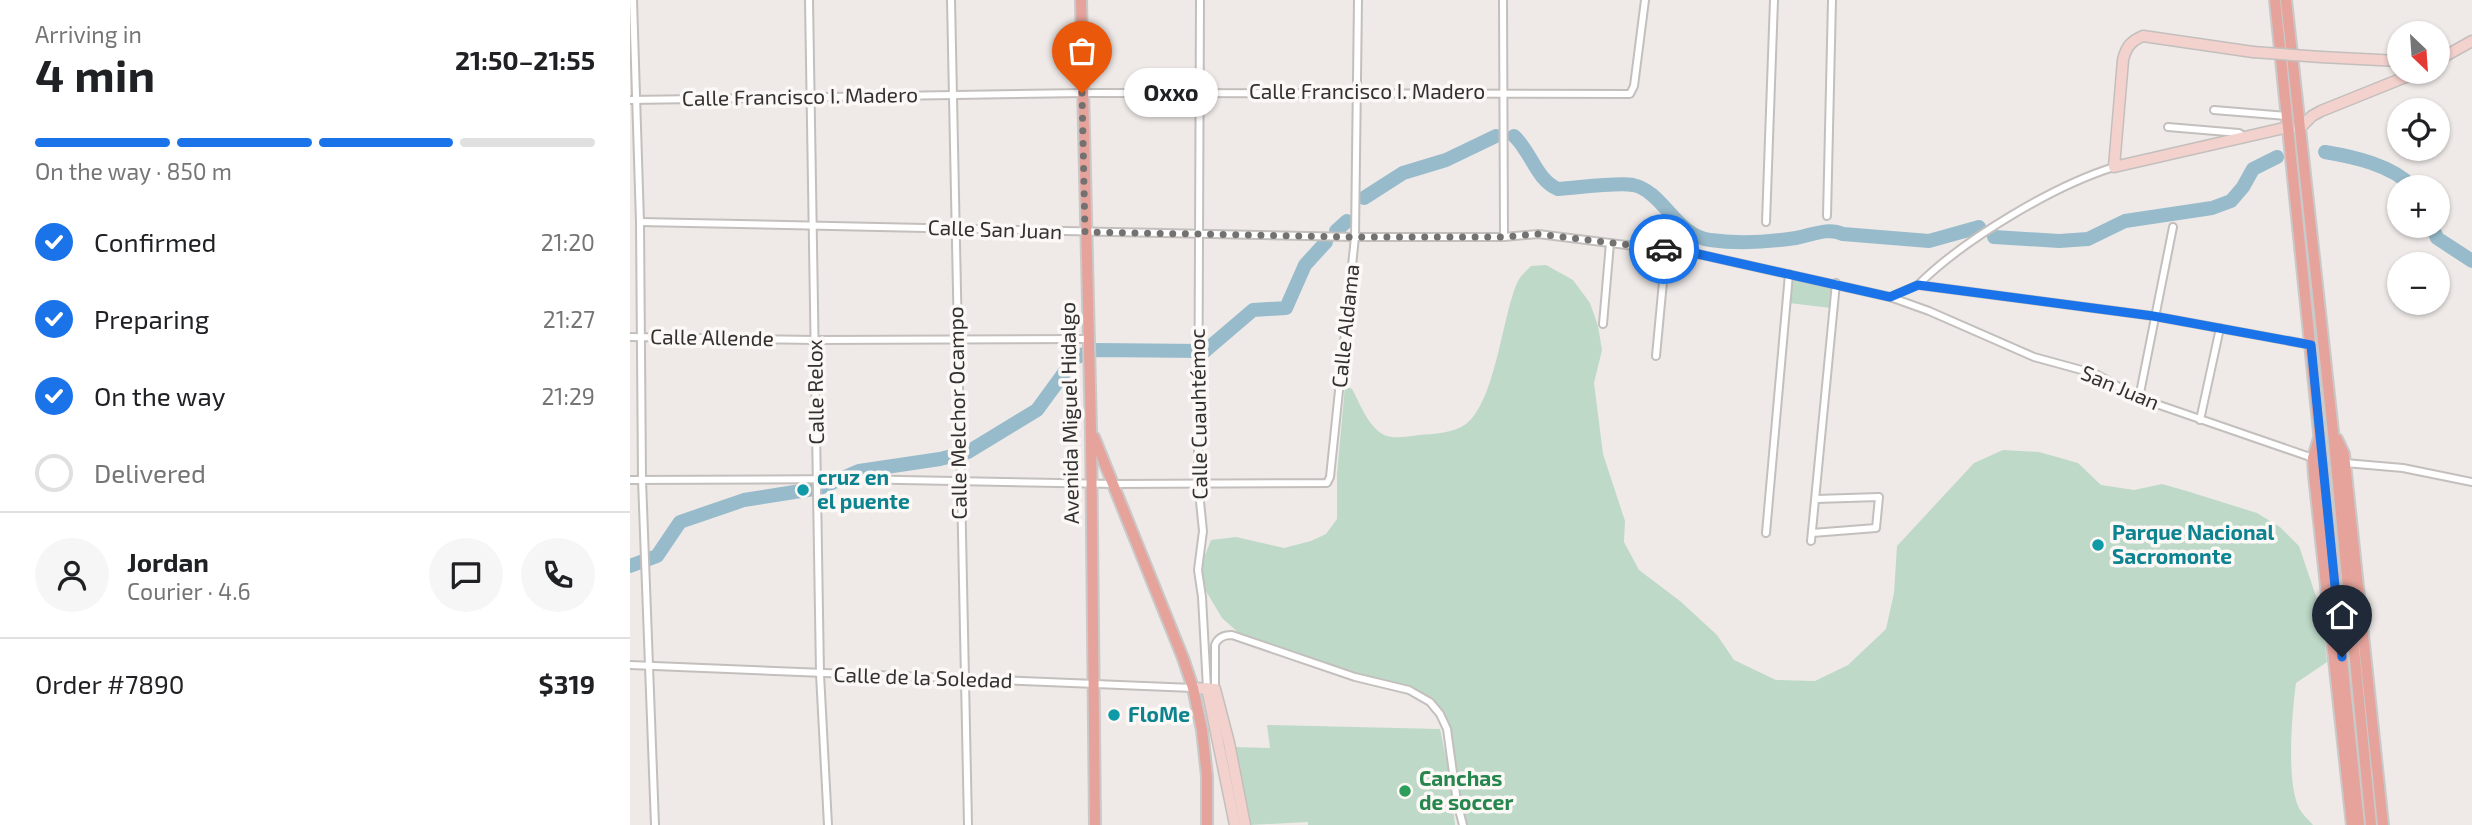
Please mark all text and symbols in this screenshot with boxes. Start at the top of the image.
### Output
text: Arriving in [35,20,142,48]
pin [1052,21,1112,93]
north arrow [2387,21,2450,84]
map controls [2387,21,2450,315]
icon: bag [1063,32,1101,70]
text: 21:50–21:55 [455,44,595,75]
text: 4 min [35,46,155,101]
callout: Oxxo [1124,68,1218,118]
text: Oxxo [1143,78,1199,106]
street label: Calle Francisco I. Madero [1249,78,1485,103]
street label: Calle Francisco I. Madero [682,81,918,110]
button: locate [2387,98,2450,161]
text: On the way · 850 m [35,157,232,185]
button: + [2387,175,2450,238]
street label: Calle San Juan [927,214,1063,243]
courier [1629,214,1699,284]
icon: check [35,223,73,261]
text: Confirmed [94,226,217,257]
text: 21:20 [541,228,595,256]
icon: car [1645,230,1683,268]
button: − [2387,252,2450,315]
street label: Calle Aldama [1326,263,1363,389]
icon: check [35,300,73,338]
street label: Avenida Miguel Hidalgo [1054,302,1083,524]
text: Preparing [94,303,209,334]
text: 21:27 [543,305,595,333]
street label: Calle Melchor Ocampo [942,306,971,520]
street label: Calle Allende [650,323,774,350]
street label: Calle Cuauhtémoc [1184,328,1211,500]
street label: Calle Relox [801,339,828,445]
street label: San Juan [2078,359,2163,414]
icon: check [35,377,73,415]
text: On the way [94,380,225,411]
text: 21:29 [541,382,595,410]
text: Delivered [94,457,206,488]
place label: cruz en el puente [817,464,910,513]
marker: cruz en el puente [795,482,811,498]
place label: Parque Nacional Sacromonte [2112,519,2275,568]
marker: Parque Nacional Sacromonte [2090,537,2106,553]
button: person [35,538,109,612]
button: chat [429,538,503,612]
button: phone [521,538,595,612]
text: Jordan [127,546,209,577]
text: Courier · 4.6 [127,577,251,605]
pin [2312,585,2372,657]
icon: home [2323,596,2361,634]
street label: Calle de la Soledad [833,661,1013,692]
text: Order #7890 [35,668,185,699]
text: $319 [539,668,595,699]
place label: FloMe [1128,701,1190,726]
marker: FloMe [1106,707,1122,723]
place label: Canchas de soccer [1419,765,1513,814]
marker: Canchas de soccer [1397,783,1413,799]

